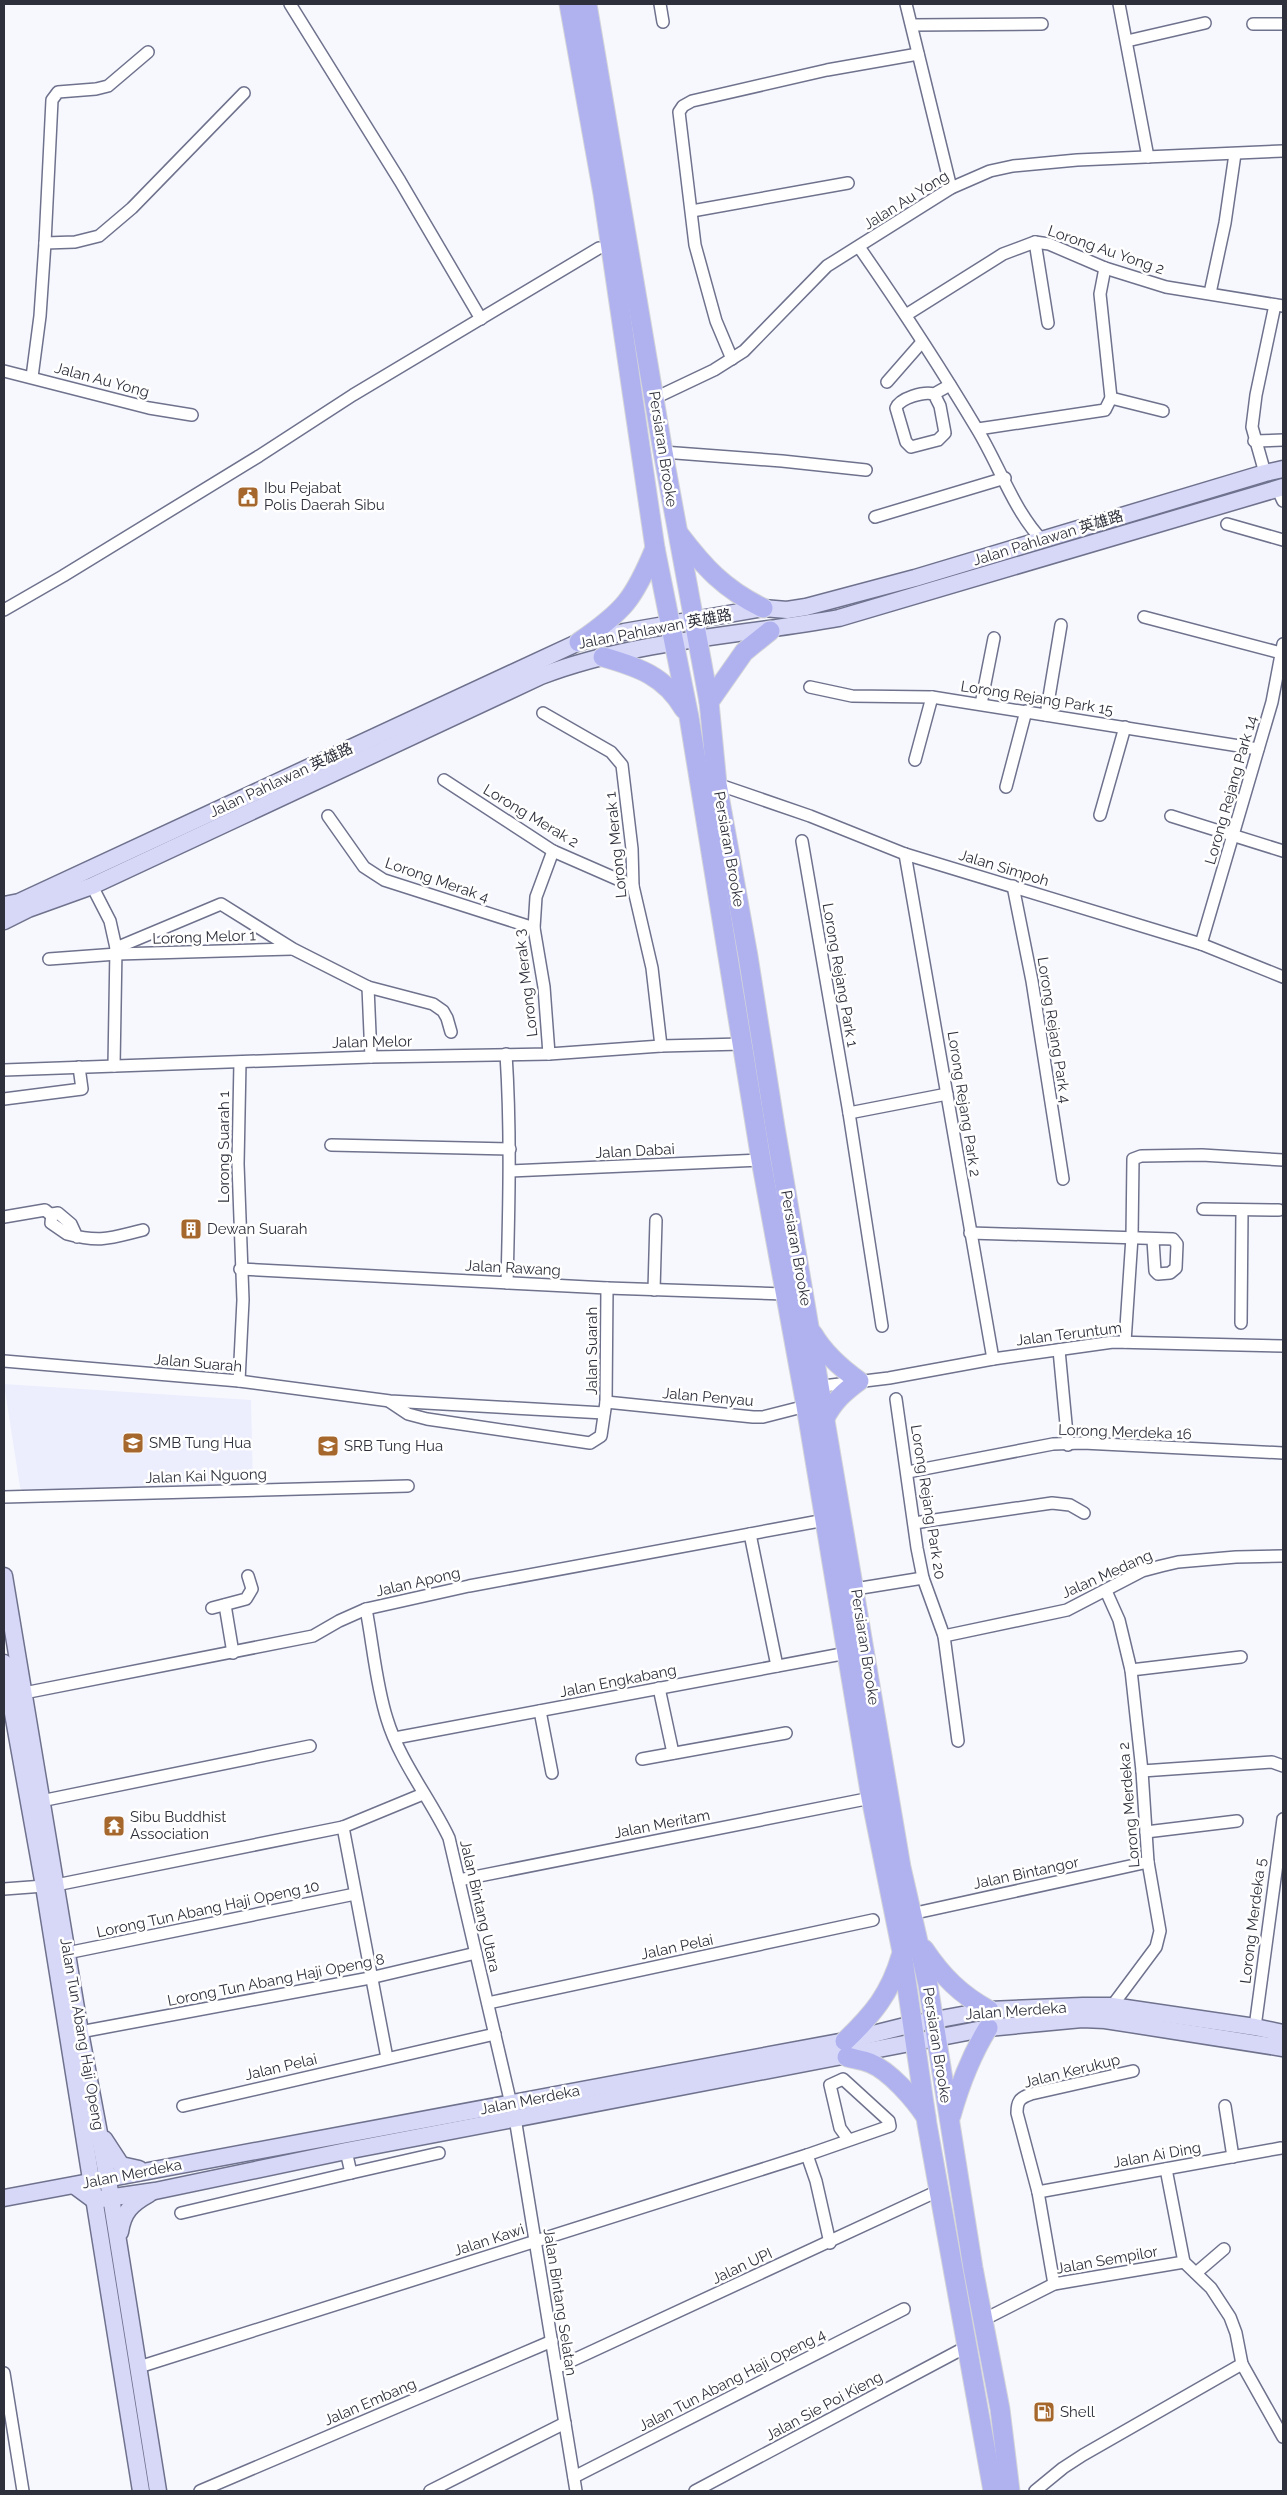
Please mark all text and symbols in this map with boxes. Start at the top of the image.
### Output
street label: Jalan Au Yong [860,167,952,233]
street label: Lorong Au Yong 2 [1045,222,1167,278]
street label: Jalan Au Yong [53,359,151,401]
street label: Persiaran Brooke [645,390,681,508]
place label: Ibu Pejabat Polis Daerah Sibu [264,479,385,514]
public building icon: Ibu Pejabat Polis Daerah Sibu [236,485,260,509]
street label: Jalan Pahlawan 英雄路 [971,507,1125,569]
street label: Jalan Pahlawan 英雄路 [577,605,733,653]
street label: Lorong Rejang Park 15 [959,677,1115,719]
street label: Lorong Rejang Park 14 [1201,713,1261,867]
street label: Jalan Pahlawan 英雄路 [206,739,356,821]
street label: Lorong Merak 2 [480,780,582,852]
street label: Lorong Merak 1 [601,790,631,899]
street label: Persiaran Brooke [710,790,748,908]
street label: Jalan Simpoh [957,846,1051,890]
street label: Lorong Merak 4 [383,854,491,906]
street label: Lorong Rejang Park 1 [818,902,862,1049]
street label: Lorong Melor 1 [152,926,257,948]
street label: Lorong Merak 3 [510,928,542,1038]
street label: Lorong Rejang Park 4 [1034,956,1074,1104]
street label: Lorong Rejang Park 2 [944,1030,984,1178]
street label: Jalan Melor [332,1032,413,1052]
street label: Lorong Suarah 1 [215,1090,233,1203]
street label: Jalan Dabai [595,1140,675,1162]
street label: Persiaran Brooke [777,1189,815,1307]
building icon: Dewan Suarah [179,1217,203,1241]
place label: Dewan Suarah [207,1220,307,1238]
street label: Jalan Rawang [465,1257,561,1279]
street label: Jalan Suarah [583,1307,601,1395]
street label: Jalan Teruntum [1015,1319,1123,1349]
street label: Jalan Suarah [153,1350,243,1376]
street label: Jalan Penyau [662,1384,755,1410]
street label: Lorong Merdeka 16 [1058,1421,1192,1443]
street label: Lorong Rejang Park 20 [907,1423,949,1581]
school or university icon: SMB Tung Hua [121,1431,145,1455]
place label: SMB Tung Hua [149,1434,251,1452]
school or university icon: SRB Tung Hua [316,1434,340,1458]
place label: SRB Tung Hua [344,1437,443,1455]
street label: Jalan Kai Nguong [145,1465,267,1487]
street label: Jalan Medang [1059,1546,1155,1602]
street label: Jalan Apong [374,1564,462,1600]
street label: Persiaran Brooke [847,1588,883,1706]
street label: Jalan Engkabang [558,1661,678,1701]
street label: Lorong Merdeka 2 [1115,1741,1143,1869]
street label: Jalan Meritam [612,1806,712,1842]
place label: Sibu Buddhist Association [130,1808,226,1843]
temple icon: Sibu Buddhist Association [102,1814,126,1838]
street label: Jalan Bintang Utara [456,1838,504,1974]
street label: Jalan Bintangor [972,1853,1081,1893]
street label: Lorong Merdeka 5 [1236,1857,1270,1985]
street label: Lorong Tun Abang Haji Openg 10 [95,1877,321,1941]
street label: Jalan Pelai [639,1931,715,1963]
street label: Jalan Tun Abang Haji Openg [56,1936,108,2132]
street label: Lorong Tun Abang Haji Openg 8 [166,1950,386,2010]
street label: Persiaran Brooke [919,1986,955,2104]
street label: Jalan Merdeka [965,1998,1067,2024]
street label: Jalan Pelai [243,2050,319,2084]
street label: Jalan Kerukup [1022,2050,1122,2092]
street label: Jalan Merdeka [479,2082,581,2118]
street label: Jalan Ai Ding [1112,2138,1202,2172]
street label: Jalan Merdeka [81,2156,183,2192]
street label: Jalan Kawi [451,2220,527,2260]
street label: Jalan Bintang Selatan [539,2227,581,2377]
street label: Jalan Sempilor [1055,2242,1160,2278]
street label: Jalan UPI [709,2244,775,2288]
street label: Jalan Tun Abang Haji Openg 4 [636,2325,828,2435]
street label: Jalan Sie Poi Kieng [762,2368,886,2444]
street label: Jalan Embang [321,2374,419,2430]
fuel station icon: Shell [1032,2400,1056,2424]
place label: Shell [1060,2403,1096,2421]

